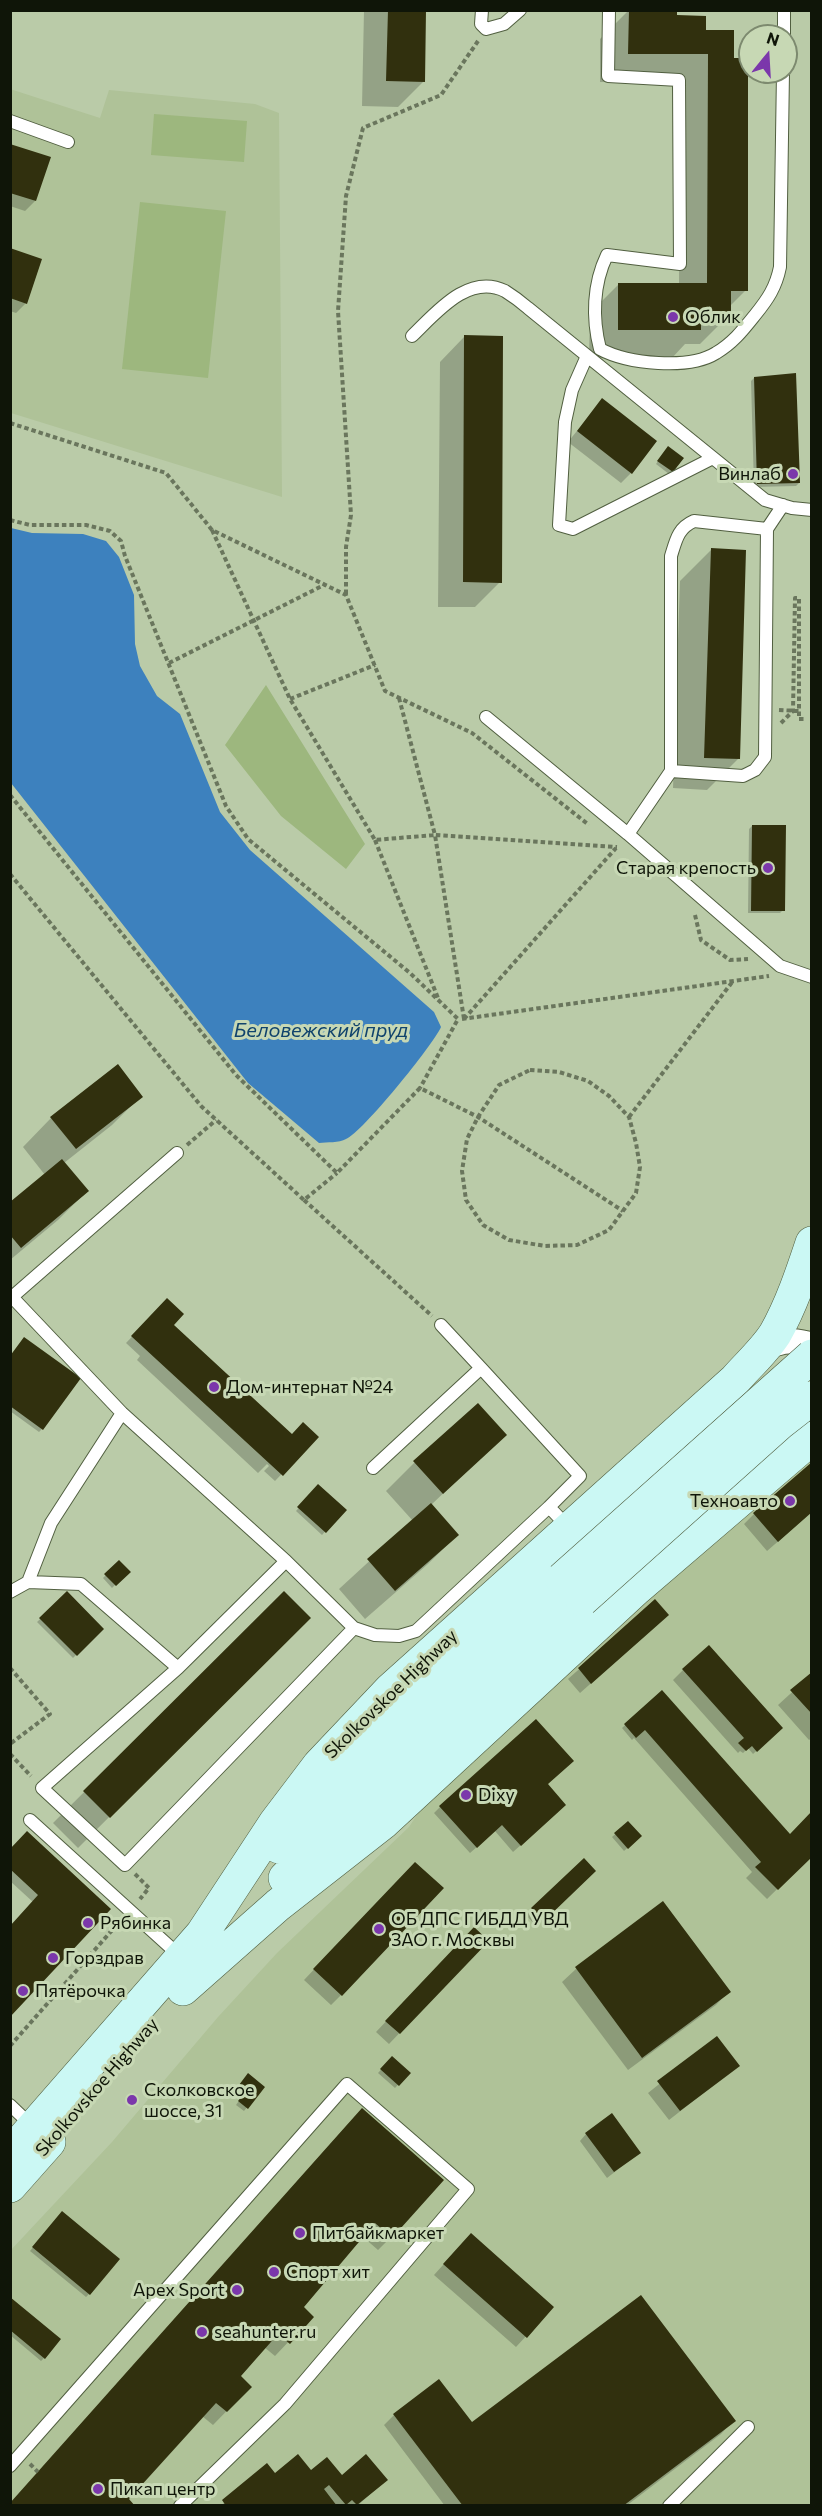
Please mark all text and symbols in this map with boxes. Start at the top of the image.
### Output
north arrow [738,24,798,84]
text: N [764,27,782,49]
place label: Облик [685,306,741,328]
marker: Облик [666,310,680,324]
place label: Винлаб [718,463,781,485]
marker: Винлаб [786,467,800,481]
place label: Старая крепость [616,857,756,879]
marker: Старая крепость [761,861,775,875]
water label: Беловежский пруд [234,1018,408,1042]
place label: Дом-интернат №24 [226,1376,393,1398]
marker: Дом-интернат №24 [207,1380,221,1394]
place label: Техноавто [690,1490,778,1512]
marker: Техноавто [783,1494,797,1508]
street label: Skolkovskoe Highway [320,1625,462,1763]
place label: Dixy [478,1784,515,1806]
marker: Dixy [459,1788,473,1802]
place label: ОБ ДПС ГИБДД УВД ЗАО г. Москвы [391,1908,569,1950]
place label: Рябинка [100,1912,171,1934]
marker: Рябинка [81,1916,95,1930]
marker: ОБ ДПС ГИБДД УВД ЗАО г. Москвы [372,1922,386,1936]
place label: Горздрав [65,1947,144,1969]
marker: Горздрав [46,1951,60,1965]
place label: Пятёрочка [35,1980,126,2002]
marker: Пятёрочка [16,1984,30,1998]
street label: Skolkovskoe Highway [31,2013,163,2161]
place label: Сколковское шоссе, 31 [144,2079,254,2122]
marker: Сколковское шоссе, 31 [125,2093,139,2107]
place label: Питбайкмаркет [312,2222,444,2244]
marker: Питбайкмаркет [293,2226,307,2240]
place label: Спорт хит [286,2261,370,2283]
marker: Спорт хит [267,2265,281,2279]
place label: Apex Sport [133,2279,225,2301]
marker: Apex Sport [230,2283,244,2297]
place label: seahunter.ru [214,2321,316,2343]
marker: seahunter.ru [195,2325,209,2339]
place label: Пикап центр [110,2478,216,2500]
marker: Пикап центр [91,2482,105,2496]

